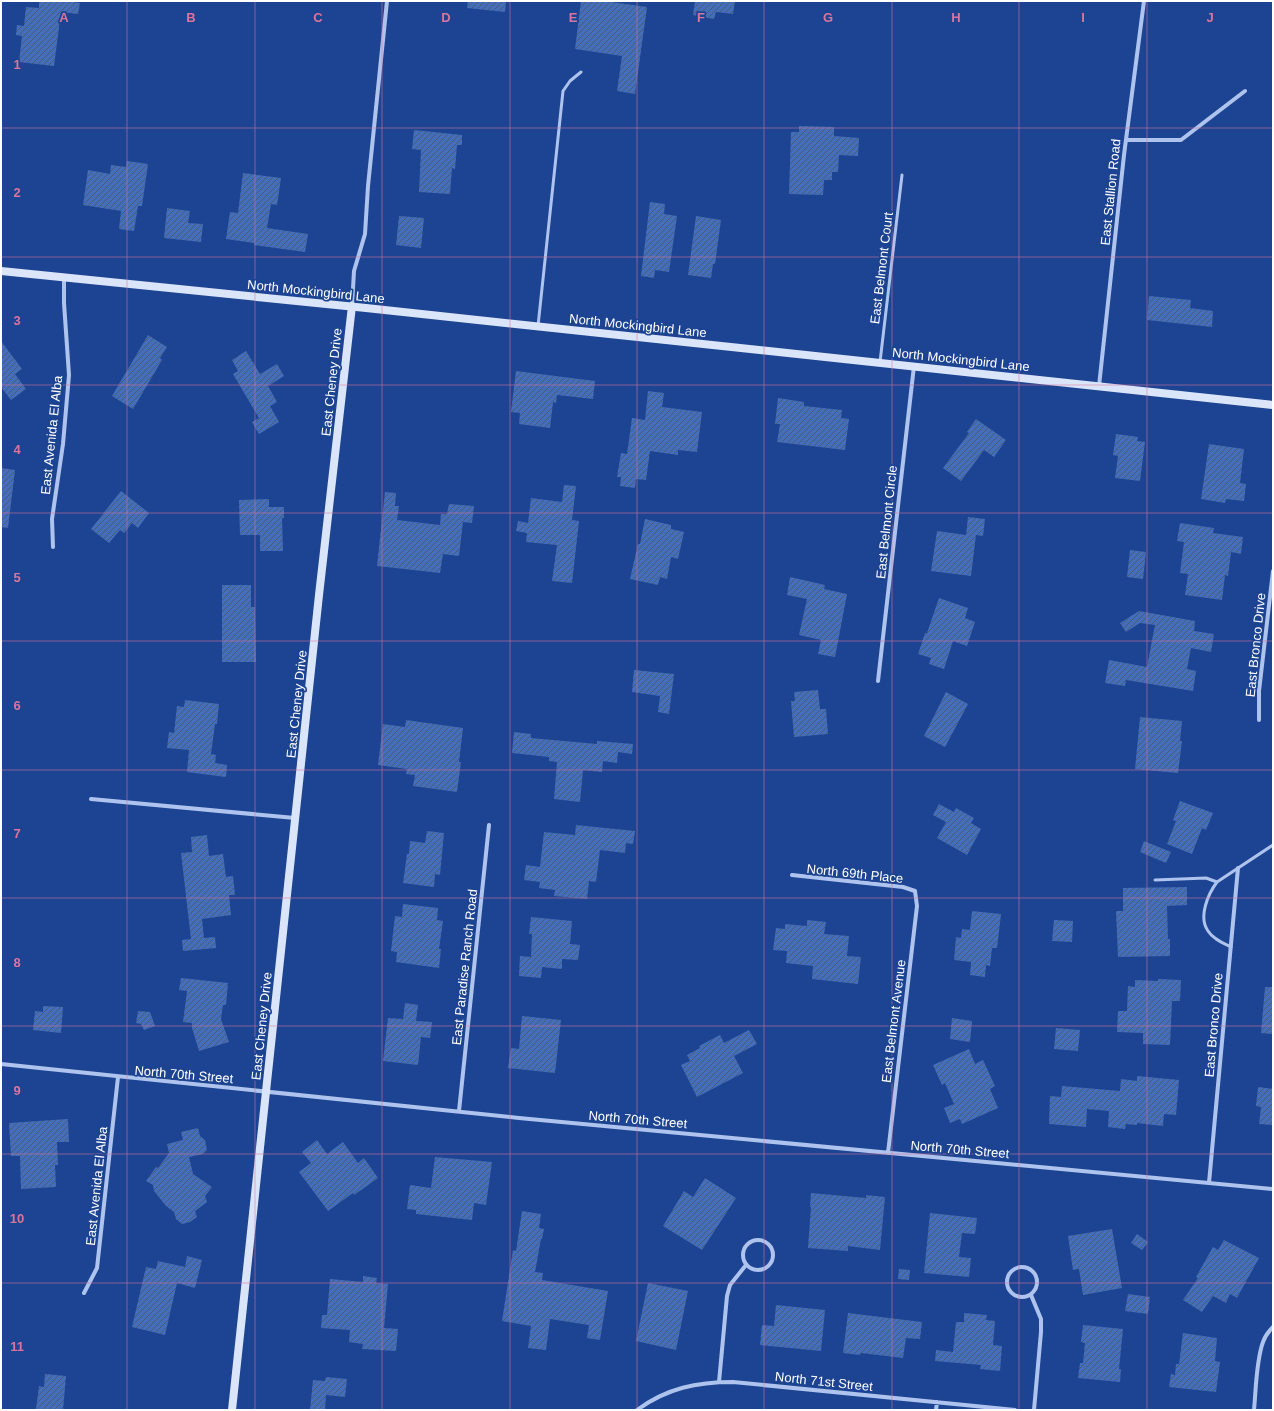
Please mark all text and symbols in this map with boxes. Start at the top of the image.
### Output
text: A [59,10,69,25]
text: B [186,10,196,25]
text: C [313,10,323,25]
text: D [441,10,451,25]
text: E [569,10,578,25]
text: F [697,10,705,25]
text: G [823,10,833,25]
text: H [951,10,961,25]
text: I [1081,10,1085,25]
text: J [1206,10,1214,25]
text: 1 [13,57,21,72]
street label: East Stallion Road [1097,138,1124,246]
text: 2 [13,185,21,200]
street label: East Belmont Court [867,211,896,325]
street label: North Mockingbird Lane [247,277,385,306]
street label: North Mockingbird Lane [569,311,707,340]
text: 3 [13,313,21,328]
street label: East Cheney Drive [318,327,345,437]
street label: North Mockingbird Lane [892,345,1030,374]
street label: East Avenida El Alba [38,374,65,495]
text: 4 [13,442,21,457]
street label: East Belmont Circle [873,465,900,580]
text: 5 [13,570,21,585]
street label: East Bronco Drive [1243,592,1268,698]
street label: East Cheney Drive [283,649,310,759]
text: 6 [13,698,21,713]
text: 7 [13,826,21,841]
street label: North 69th Place [806,861,904,886]
street label: East Paradise Ranch Road [449,888,480,1046]
text: 8 [13,955,21,970]
street label: East Belmont Avenue [878,959,909,1084]
street label: East Cheney Drive [248,971,275,1081]
street label: East Bronco Drive [1201,972,1226,1078]
street label: North 70th Street [134,1063,234,1086]
text: 9 [13,1083,21,1098]
street label: North 70th Street [588,1108,688,1131]
street label: East Avenida El Alba [83,1125,110,1246]
street label: North 70th Street [910,1138,1010,1161]
text: 10 [10,1211,24,1226]
text: 11 [10,1339,24,1354]
street label: North 71st Street [774,1369,874,1394]

